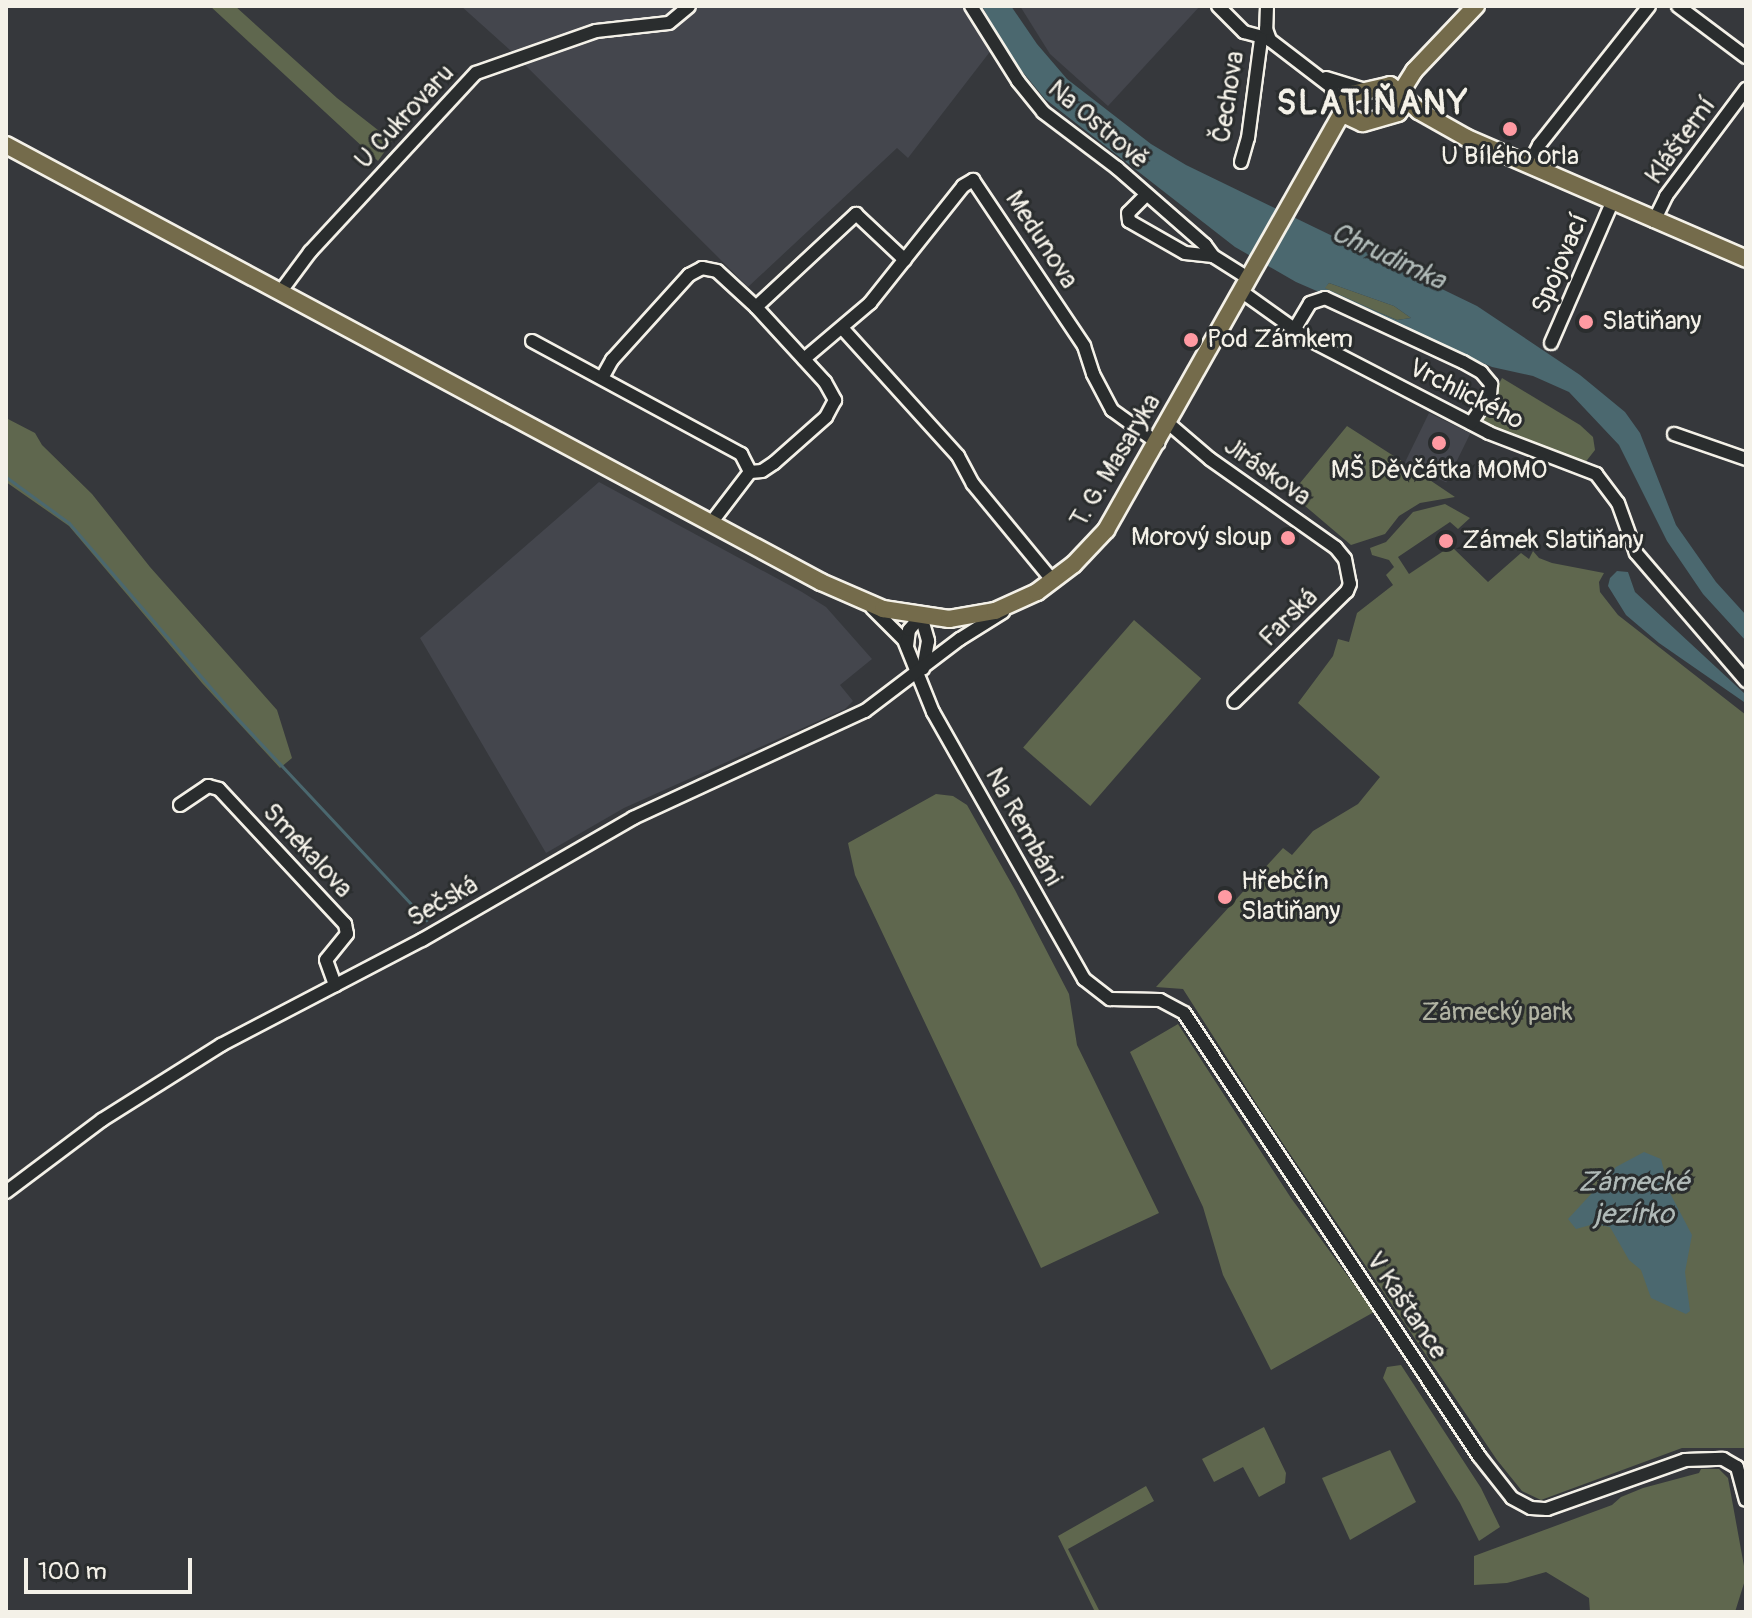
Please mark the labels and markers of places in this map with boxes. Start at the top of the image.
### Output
marker: U Bílého orla [1501,120,1519,138]
place label: U Bílého orla [1441,141,1579,173]
place label: Slatiňany [1602,306,1701,338]
marker: Slatiňany [1577,313,1595,331]
place label: Pod Zámkem [1207,324,1353,356]
marker: Pod Zámkem [1182,331,1200,349]
marker: MŠ Děvčátka MOMO [1430,434,1448,452]
place label: MŠ Děvčátka MOMO [1331,455,1547,487]
place label: Morový sloup [1131,522,1272,554]
place label: Zámek Slatiňany [1462,525,1644,557]
marker: Morový sloup [1279,529,1297,547]
marker: Zámek Slatiňany [1437,532,1455,550]
place label: Hřebčín Slatiňany [1241,866,1340,928]
marker: Hřebčín Slatiňany [1216,888,1234,906]

